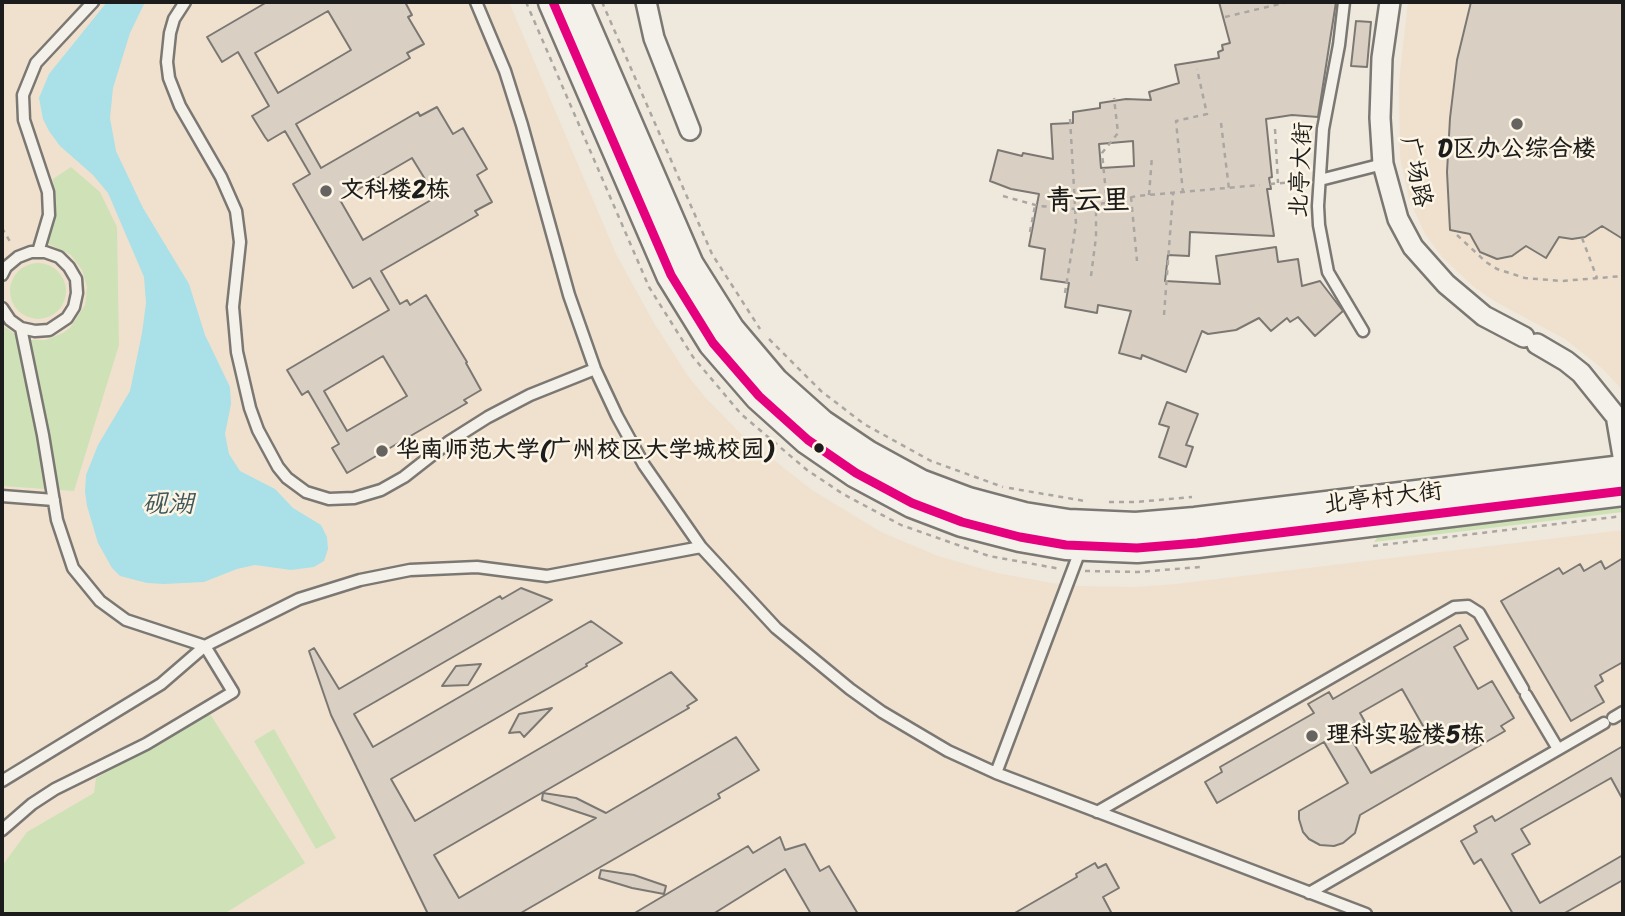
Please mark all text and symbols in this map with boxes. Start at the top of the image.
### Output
marker: D区办公综合楼 [1509,116,1525,132]
street label: 北亭大街 [1285,121,1319,219]
street label: 广场路 [1393,134,1437,210]
place label: D区办公综合楼 [1438,136,1596,164]
place label: 文科楼2栋 [340,177,450,205]
marker: 文科楼2栋 [318,183,334,199]
district label: 青云里 [1046,185,1130,219]
place label: 华南师范大学(广州校区大学城校园) [396,437,773,465]
unlabelled marker [812,441,826,455]
marker: 华南师范大学(广州校区大学城校园) [374,443,390,459]
street label: 北亭村大街 [1322,477,1444,521]
water label: 砚湖 [142,489,194,521]
place label: 理科实验楼5栋 [1326,722,1485,750]
marker: 理科实验楼5栋 [1304,728,1320,744]

